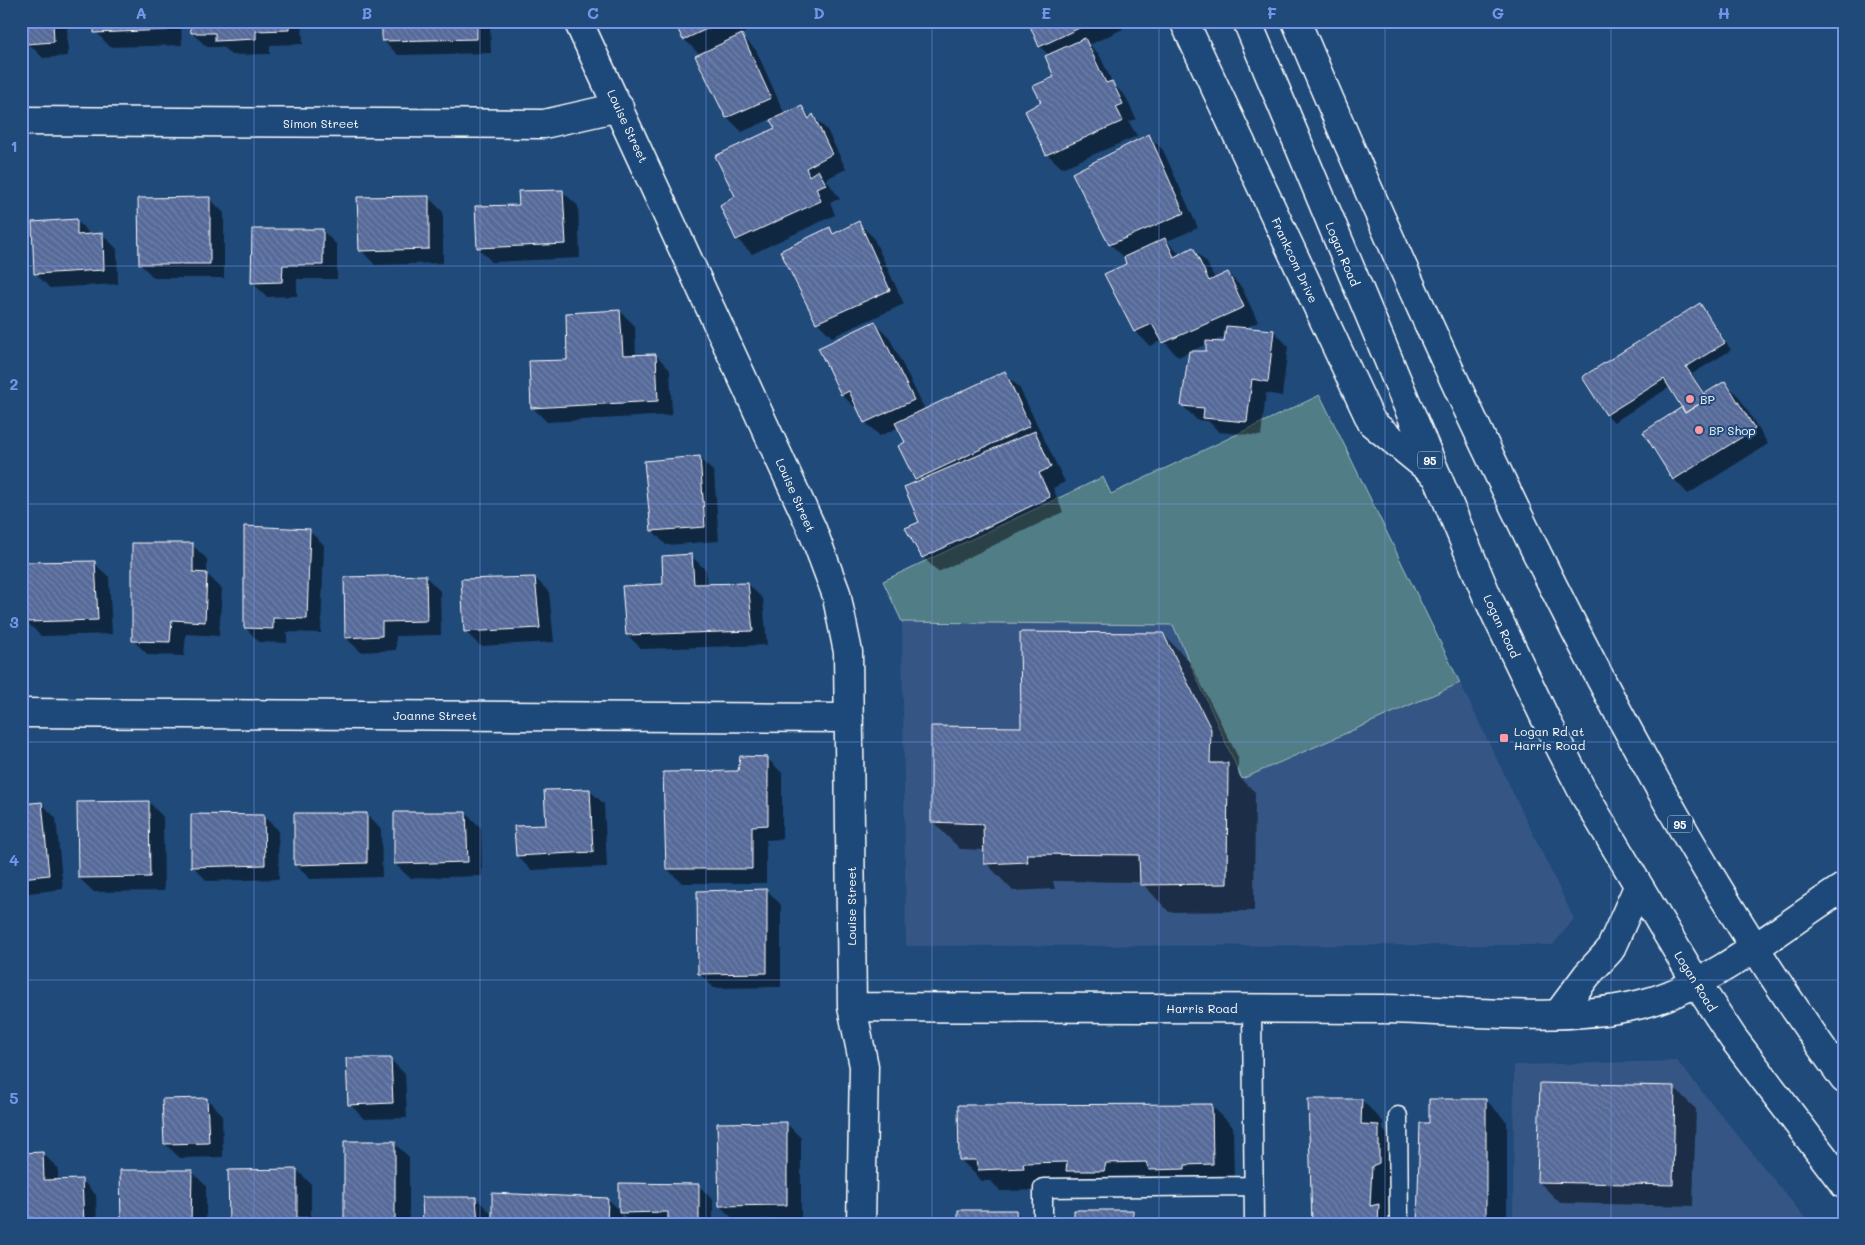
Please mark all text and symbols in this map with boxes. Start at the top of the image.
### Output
text: A [135,2,147,23]
text: B [362,2,372,23]
text: C [587,2,599,23]
text: D [813,2,825,23]
text: E [1041,2,1051,23]
text: F [1267,2,1277,23]
text: G [1492,2,1504,23]
text: H [1718,2,1730,23]
street label: Louise Street [604,87,652,165]
street label: Simon Street [283,115,359,131]
text: 1 [10,135,18,156]
street label: Frankcom Drive [1268,215,1322,305]
street label: Logan Road [1322,219,1364,289]
text: 2 [10,373,19,394]
place label: BP [1700,391,1715,407]
marker: BP [1684,393,1696,405]
place label: BP Shop [1709,422,1756,438]
marker: BP Shop [1693,424,1705,436]
road number: 95 [1418,452,1442,468]
street label: Louise Street [773,456,819,534]
street label: Logan Road [1480,592,1524,661]
text: 3 [9,611,19,632]
street label: Joanne Street [393,707,477,723]
place label: Logan Rd at Harris Road [1514,723,1586,753]
marker: Logan Rd at Harris Road [1498,732,1510,744]
road number: 95 [1668,816,1692,832]
text: 4 [9,849,19,870]
street label: Louise Street [843,867,859,945]
street label: Logan Road [1671,948,1721,1015]
street label: Harris Road [1166,1000,1238,1016]
text: 5 [9,1087,19,1108]

